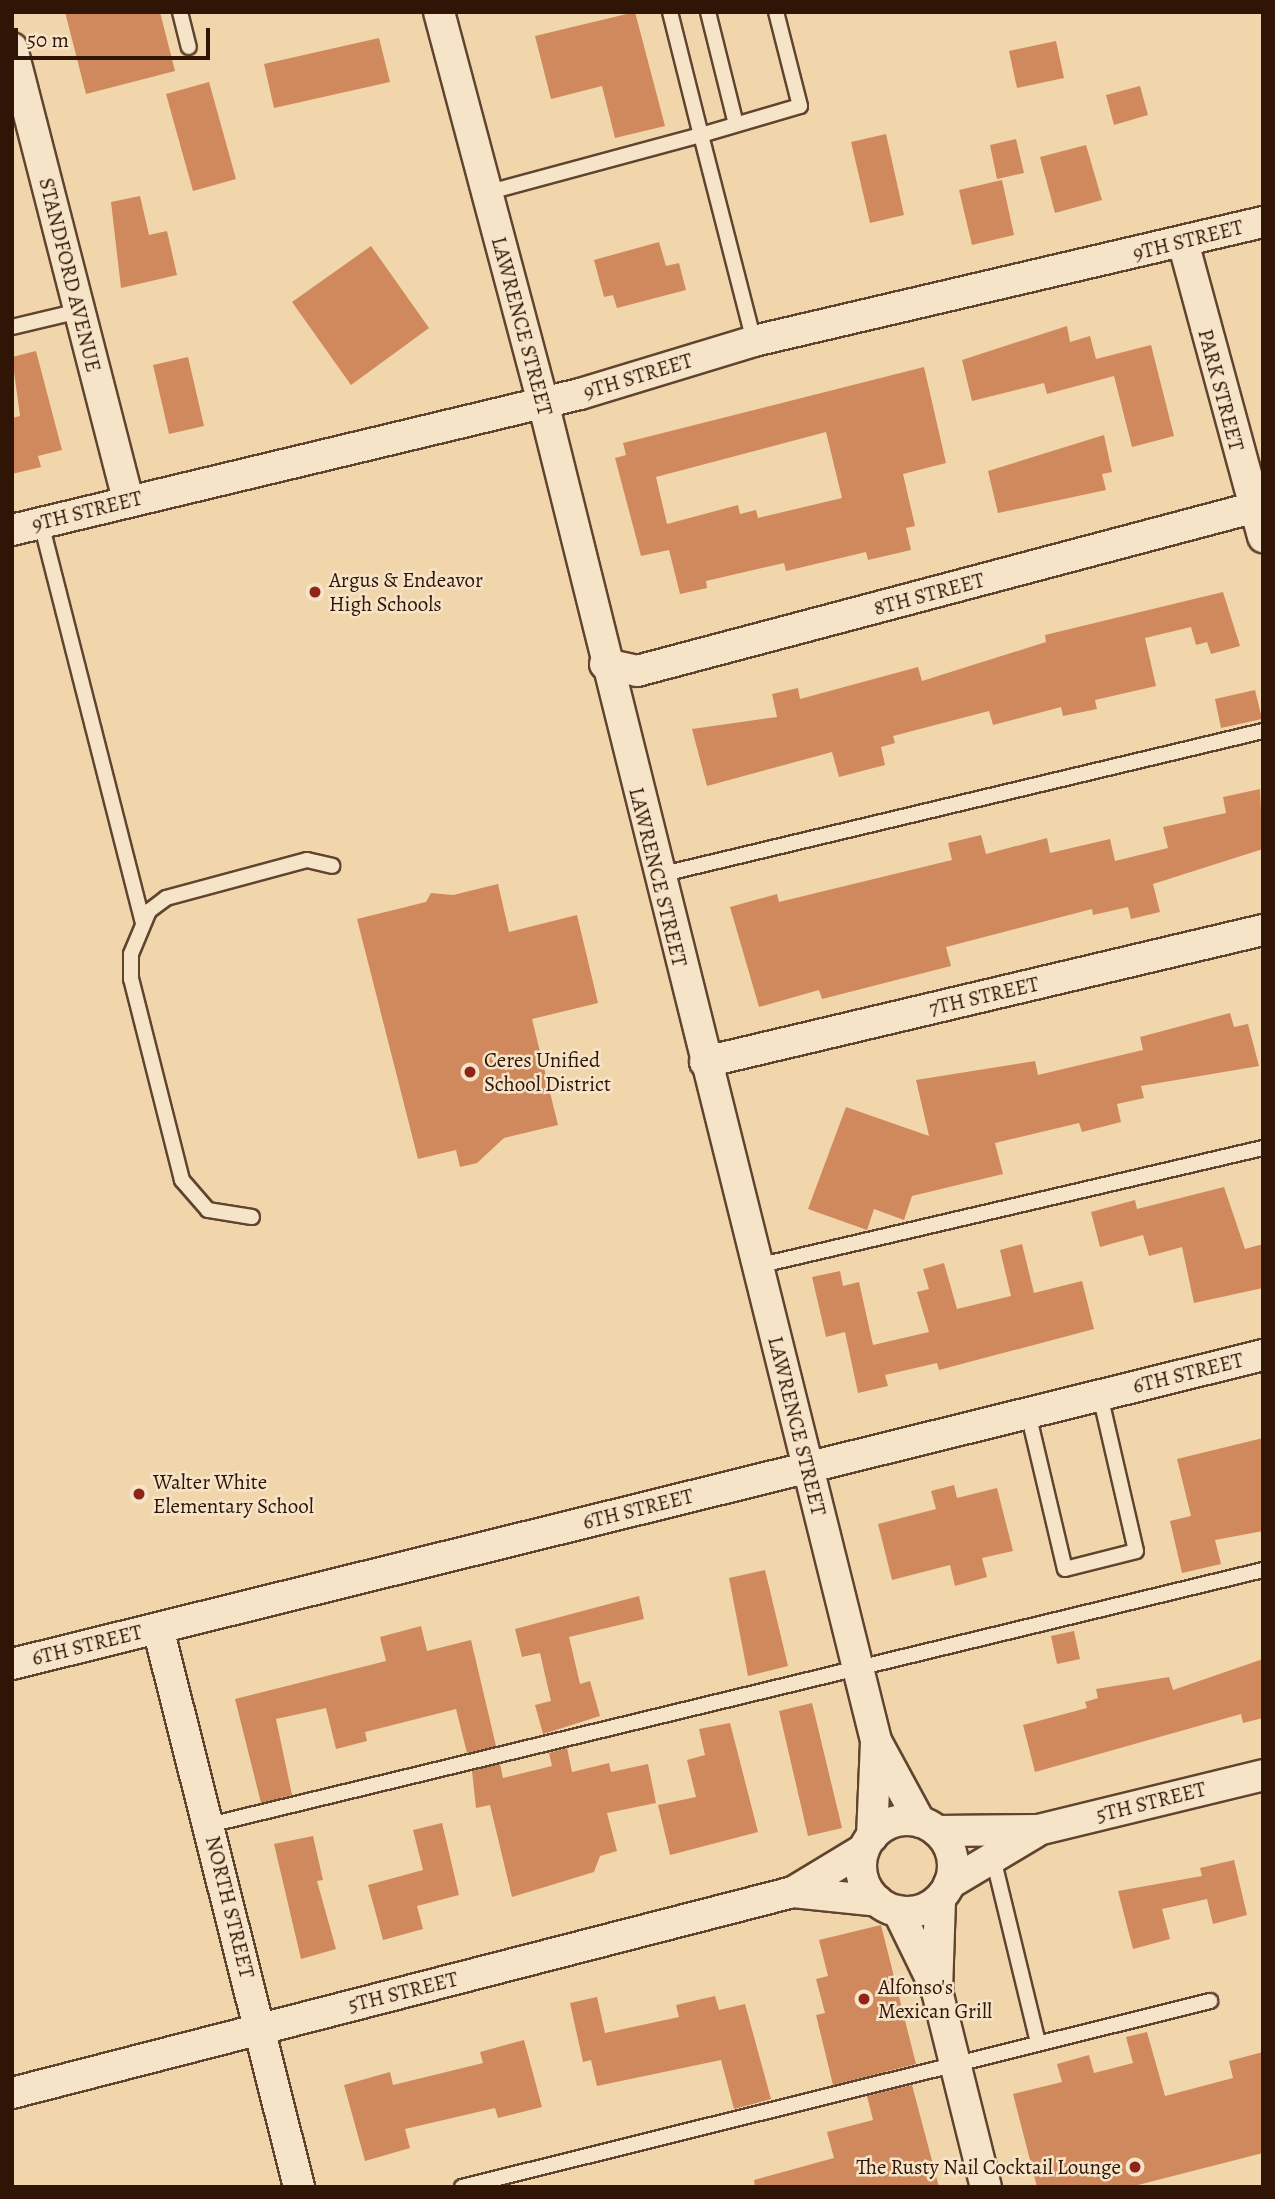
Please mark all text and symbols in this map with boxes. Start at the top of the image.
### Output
scale bar [18,14,214,58]
text: 50 m [27,26,69,54]
street label: STANDFORD AVENUE [34,175,106,375]
street label: 9TH STREET [1130,214,1246,266]
street label: LAWRENCE STREET [486,234,558,418]
street label: PARK STREET [1193,326,1249,454]
street label: 9TH STREET [580,347,696,405]
street label: 9TH STREET [29,485,145,537]
place label: Argus & Endeavor High Schools [329,567,483,617]
street label: 8TH STREET [871,567,987,621]
marker: Argus & Endeavor High Schools [307,584,323,600]
street label: LAWRENCE STREET [624,785,692,969]
street label: 7TH STREET [927,971,1041,1021]
place label: Ceres Unified School District [484,1047,611,1097]
marker: Ceres Unified School District [462,1064,478,1080]
street label: LAWRENCE STREET [763,1334,831,1518]
street label: 6TH STREET [1130,1347,1246,1399]
place label: Walter White Elementary School [153,1469,314,1519]
street label: 6TH STREET [580,1483,696,1535]
marker: Walter White Elementary School [131,1486,147,1502]
street label: 6TH STREET [29,1619,145,1671]
street label: 5TH STREET [1094,1776,1208,1828]
street label: NORTH STREET [200,1833,260,1981]
street label: 5TH STREET [346,1966,460,2018]
place label: Alfonso's Mexican Grill [878,1974,992,2024]
marker: Alfonso's Mexican Grill [856,1991,872,2007]
place label: The Rusty Nail Cocktail Lounge [856,2154,1121,2180]
marker: The Rusty Nail Cocktail Lounge [1127,2159,1143,2175]

